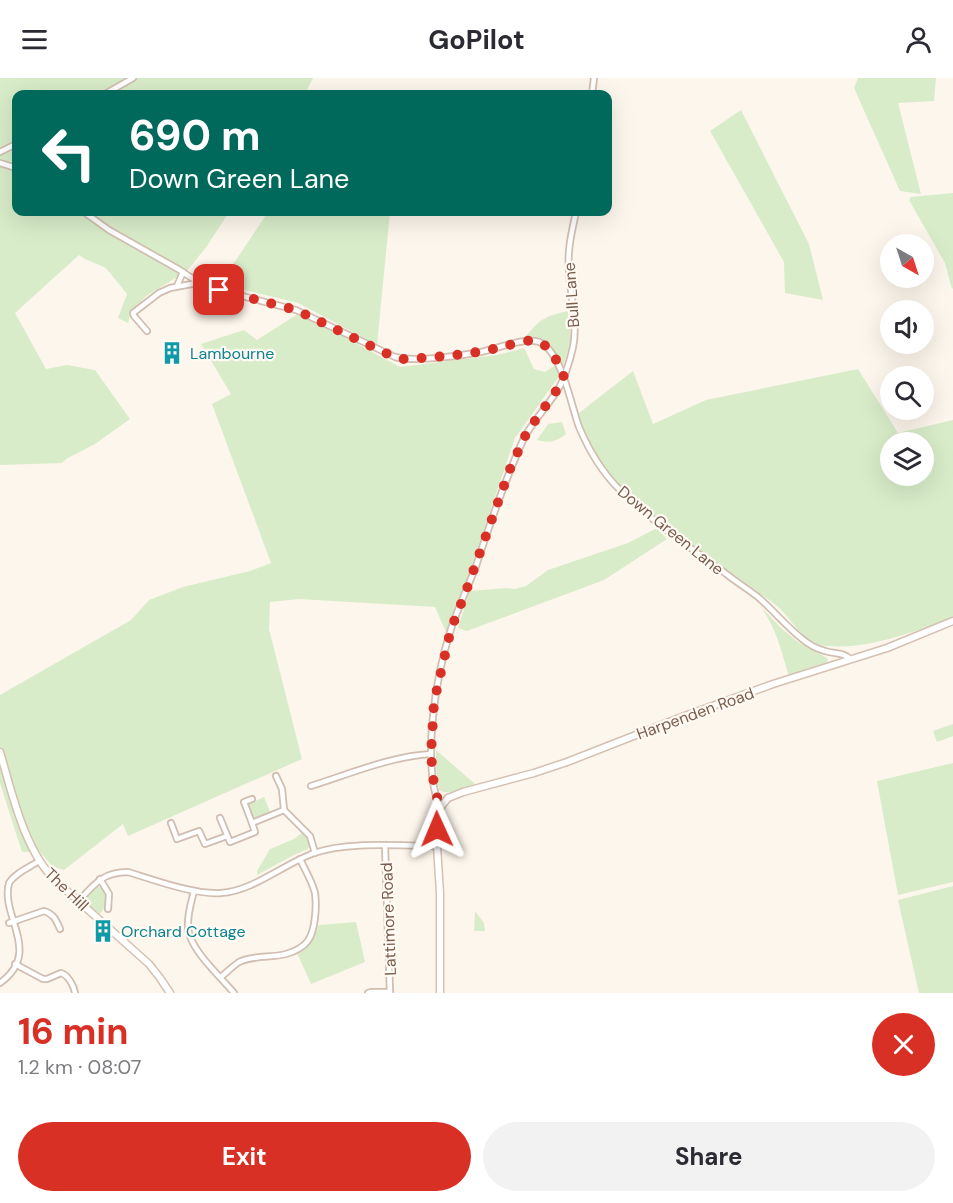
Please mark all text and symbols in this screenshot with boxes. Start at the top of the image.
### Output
text: GoPilot [428,22,525,57]
icon: menu [18,23,51,56]
icon: person [902,23,935,56]
text: 690 m [129,108,260,163]
icon: left [30,114,108,192]
text: Down Green Lane [129,161,349,196]
north arrow [880,234,934,288]
map controls [880,234,934,486]
street label: Bull Lane [559,262,584,328]
pin [193,264,244,315]
icon: arrive [202,273,235,306]
button: sound [880,300,934,354]
building icon: Lambourne [159,340,185,366]
place label: Lambourne [190,343,274,364]
button: search [880,366,934,420]
button: layers [880,432,934,486]
street label: Down Green Lane [613,481,728,580]
street label: Harpenden Road [633,682,757,744]
position arrow [405,797,469,861]
street label: Lattimore Road [376,862,401,976]
street label: The Hill [40,863,93,915]
building icon: Orchard Cottage [90,918,116,944]
place label: Orchard Cottage [121,921,246,942]
text: 16 min [18,1008,128,1055]
button: close [872,1013,935,1076]
text: 1.2 km · 08:07 [18,1054,142,1080]
button: Exit [18,1122,471,1191]
button: Share [483,1122,935,1191]

